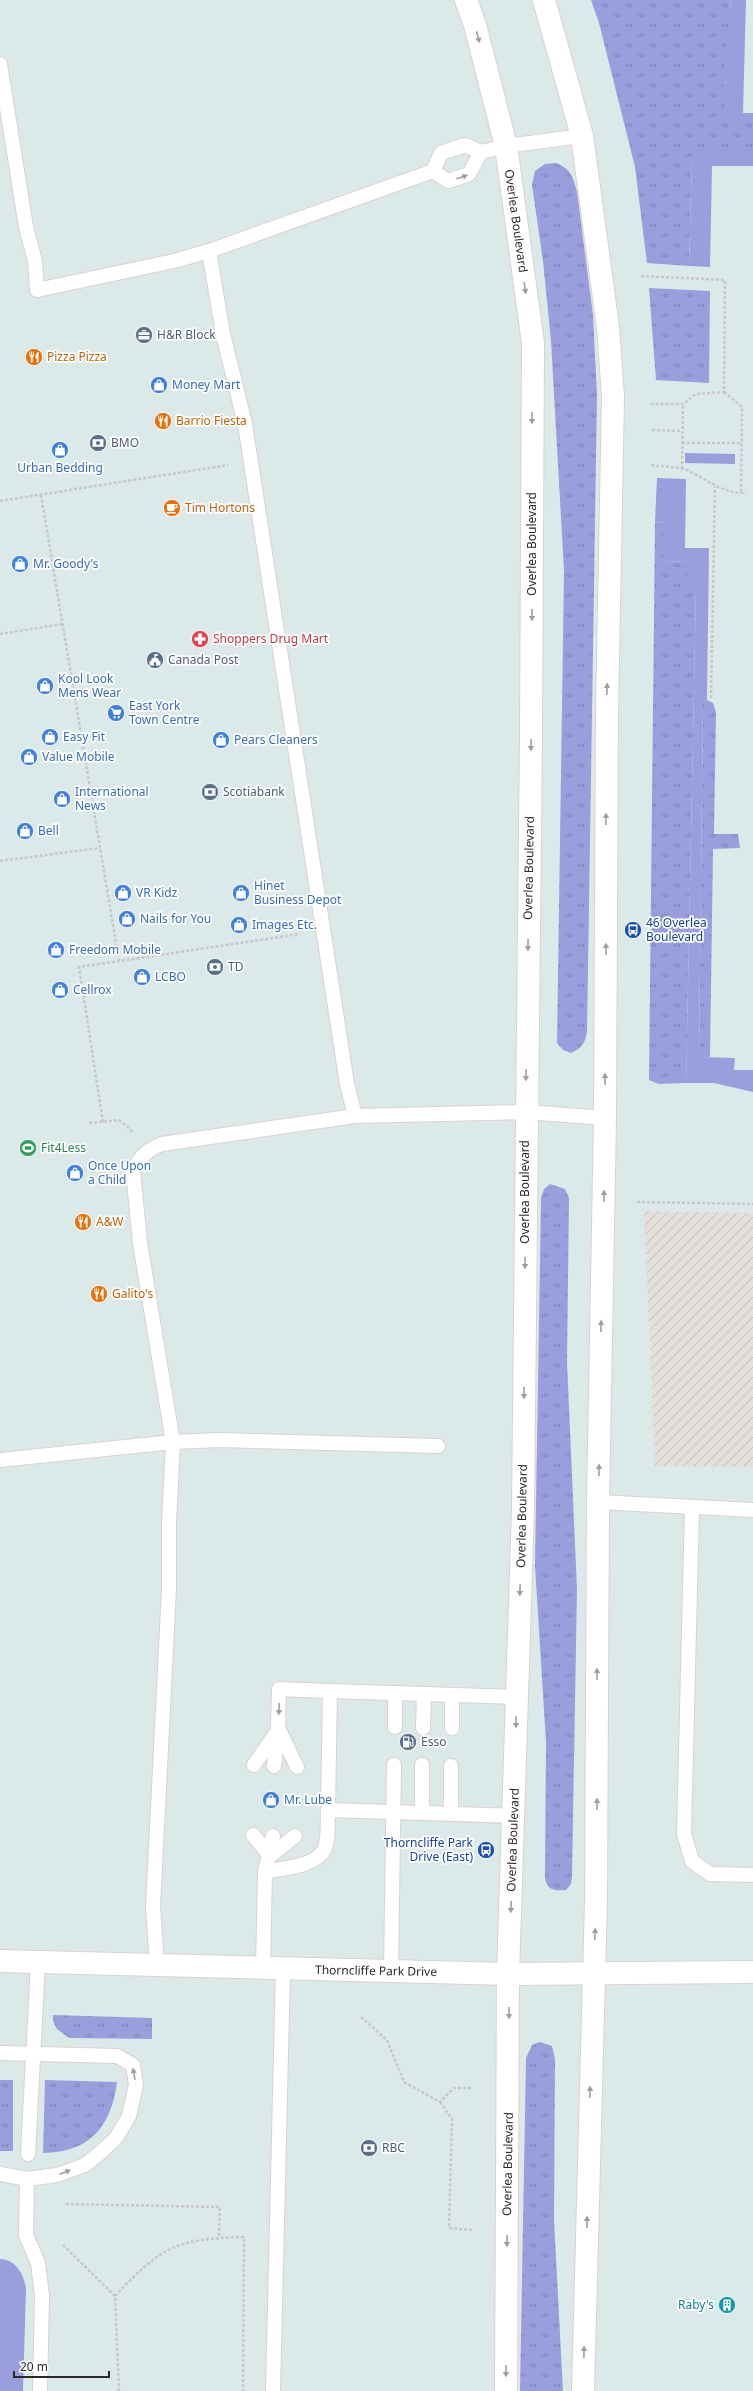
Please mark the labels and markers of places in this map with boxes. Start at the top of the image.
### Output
office icon: H&R Block [134,325,154,345]
place label: H&R Block [157,326,216,343]
restaurant icon: Pizza Pizza [24,347,44,367]
place label: Pizza Pizza [47,348,107,365]
shop icon: Money Mart [149,375,169,395]
place label: Money Mart [172,376,241,393]
restaurant icon: Barrio Fiesta [153,411,173,431]
place label: Barrio Fiesta [176,412,247,429]
bank icon: BMO [88,433,108,453]
place label: BMO [111,434,139,451]
shop icon: Urban Bedding [50,440,70,460]
place label: Urban Bedding [17,459,103,476]
cafe icon: Tim Hortons [162,498,182,518]
place label: Tim Hortons [185,499,255,516]
shop icon: Mr. Goody's [10,554,30,574]
place label: Mr. Goody's [33,555,99,572]
pharmacy icon: Shoppers Drug Mart [190,629,210,649]
place label: Shoppers Drug Mart [213,630,329,647]
public building icon: Canada Post [145,650,165,670]
place label: Canada Post [168,651,239,668]
place label: Kool Look Mens Wear [58,670,121,701]
shop icon: Kool Look Mens Wear [35,676,55,696]
place label: East York Town Centre [129,697,200,728]
supermarket icon: East York Town Centre [106,703,126,723]
shop icon: Easy Fit [40,727,60,747]
place label: Easy Fit [63,728,106,745]
shop icon: Pears Cleaners [211,730,231,750]
place label: Pears Cleaners [234,731,318,748]
shop icon: Value Mobile [19,747,39,767]
place label: Value Mobile [42,748,115,765]
bank icon: Scotiabank [200,782,220,802]
place label: International News [75,783,149,814]
place label: Scotiabank [223,783,285,800]
shop icon: International News [52,789,72,809]
shop icon: Bell [15,821,35,841]
place label: Bell [38,822,59,839]
place label: Hinet Business Depot [254,877,342,908]
shop icon: VR Kidz [113,883,133,903]
shop icon: Hinet Business Depot [231,883,251,903]
place label: VR Kidz [136,884,178,901]
shop icon: Nails for You [117,909,137,929]
place label: Nails for You [140,910,211,927]
place label: 46 Overlea Boulevard [646,914,707,945]
shop icon: Images Etc. [229,915,249,935]
place label: Images Etc. [252,916,317,933]
bus stop icon: 46 Overlea Boulevard [623,920,643,940]
shop icon: Freedom Mobile [46,940,66,960]
place label: Freedom Mobile [69,941,161,958]
bank icon: TD [205,957,225,977]
place label: TD [228,958,244,975]
shop icon: LCBO [132,967,152,987]
place label: LCBO [155,968,186,985]
shop icon: Cellrox [50,980,70,1000]
place label: Cellrox [73,981,112,998]
sports icon: Fit4Less [18,1138,38,1158]
place label: Fit4Less [41,1139,86,1156]
place label: Once Upon a Child [88,1157,151,1188]
shop icon: Once Upon a Child [65,1163,85,1183]
restaurant icon: A&W [73,1212,93,1232]
place label: A&W [96,1213,123,1230]
restaurant icon: Galito's [89,1284,109,1304]
place label: Galito's [112,1285,153,1302]
fuel station icon: Esso [398,1732,418,1752]
place label: Esso [421,1733,446,1750]
shop icon: Mr. Lube [261,1790,281,1810]
place label: Mr. Lube [284,1791,332,1808]
place label: Thorncliffe Park Drive (East) [384,1834,474,1865]
bus stop icon: Thorncliffe Park Drive (East) [476,1840,496,1860]
bank icon: RBC [359,2138,379,2158]
place label: RBC [382,2139,405,2156]
building icon: Raby's [717,2295,737,2315]
place label: Raby's [678,2296,714,2313]

